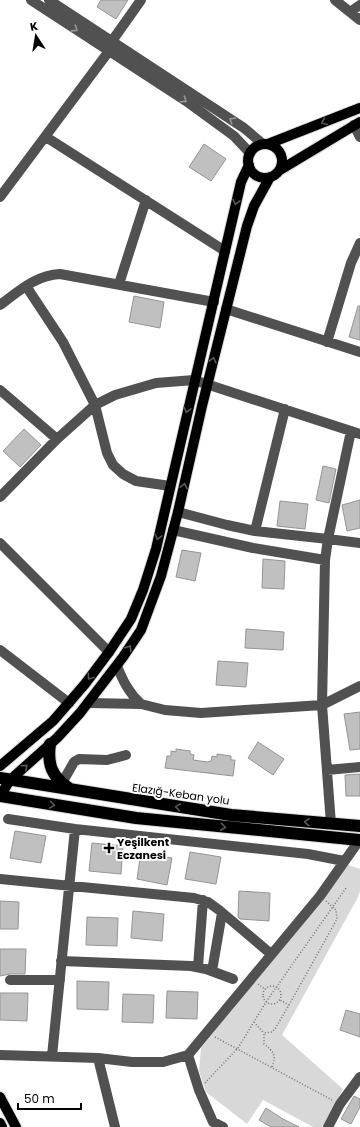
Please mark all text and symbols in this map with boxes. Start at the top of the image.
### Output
north arrow [16,16,56,56]
text: K [29,18,40,35]
one-way arrow [71,24,78,32]
one-way arrow [180,95,187,103]
one-way arrow [229,117,236,125]
one-way arrow [320,118,327,126]
one-way arrow [233,199,241,205]
one-way arrow [209,357,217,363]
one-way arrow [184,407,192,414]
one-way arrow [179,483,187,489]
one-way arrow [155,534,163,540]
one-way arrow [124,646,131,653]
one-way arrow [88,673,95,680]
one-way arrow [20,764,28,771]
street label: Elazığ-Keban yolu [131,779,231,809]
one-way arrow [49,800,55,809]
one-way arrow [175,803,181,812]
one-way arrow [304,817,310,826]
one-way arrow [220,822,226,831]
place label: Yeşilkent Eczanesi [117,834,170,863]
marker: Yeşilkent Eczanesi [104,843,114,853]
scale bar [18,1085,81,1111]
text: 50 m [24,1090,55,1107]

